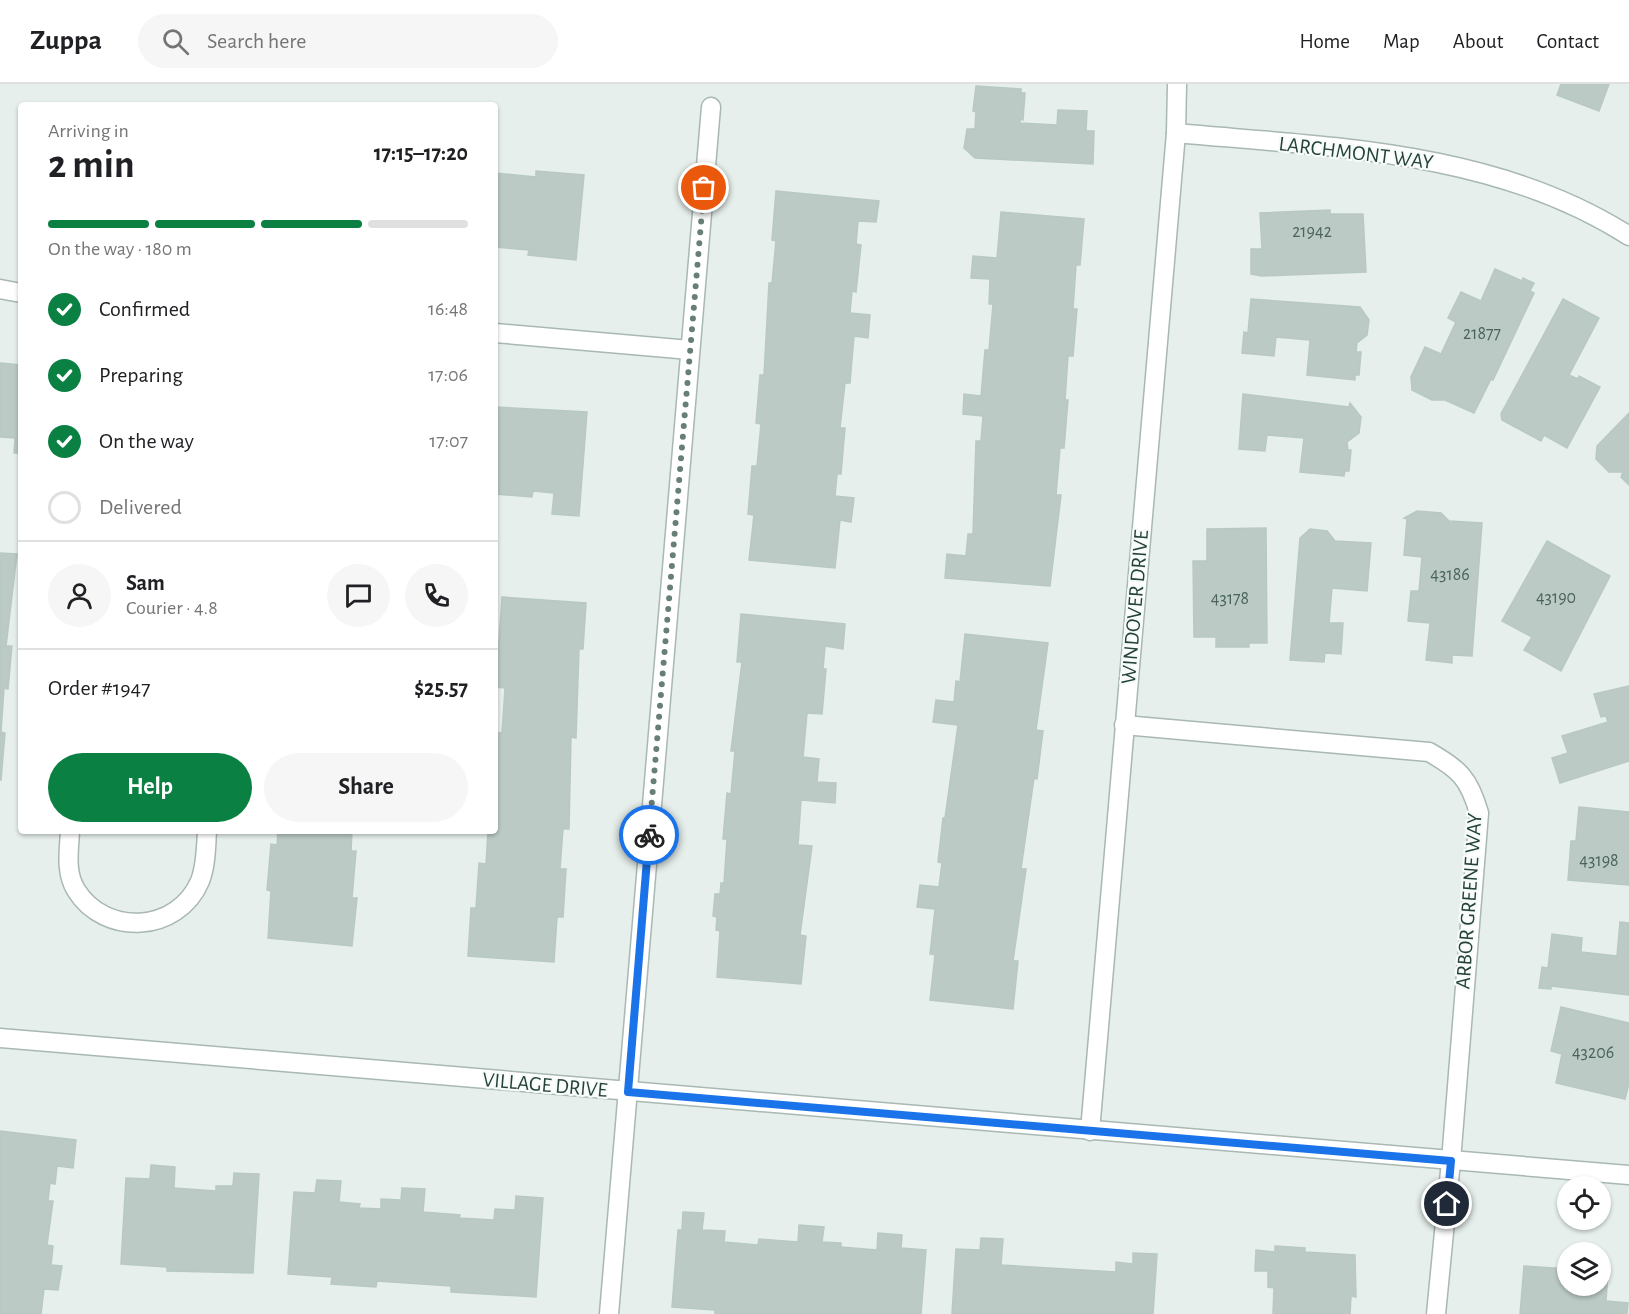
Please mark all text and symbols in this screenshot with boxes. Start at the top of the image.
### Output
search box [138,14,558,68]
icon: search [159,25,192,58]
text: Zuppa [30,27,102,55]
text: Search here [207,30,307,52]
text: Home [1299,31,1350,52]
text: Map [1383,31,1420,52]
text: About [1453,31,1503,52]
text: Contact [1536,31,1599,52]
text: Arriving in [48,121,129,141]
street label: LARCHMONT WAY [1277,133,1435,173]
text: 17:15–17:20 [374,142,468,164]
text: 2 min [48,146,135,185]
pin [678,162,729,213]
icon: bag [687,171,720,204]
house number: 21942 [1292,223,1332,241]
text: On the way · 180 m [48,239,192,259]
icon: check [48,293,81,326]
text: Confirmed [99,298,190,320]
text: 16:48 [428,299,468,319]
house number: 21877 [1463,325,1501,343]
icon: check [48,359,81,392]
text: Preparing [99,364,183,386]
text: 17:06 [428,365,468,385]
icon: check [48,425,81,458]
text: On the way [99,430,194,452]
text: 17:07 [429,431,468,451]
text: Delivered [99,496,182,518]
street label: WINDOVER DRIVE [1118,529,1152,685]
button: person [48,564,111,627]
button: chat [327,564,390,627]
button: phone [405,564,468,627]
house number: 43186 [1430,566,1470,584]
text: Sam [126,572,165,594]
house number: 43190 [1536,589,1576,607]
house number: 43178 [1211,590,1249,608]
text: Courier · 4.8 [126,598,218,618]
text: Order #1947 [48,677,150,699]
text: $25.57 [414,677,468,699]
button: Help [48,753,252,822]
button: Share [264,753,468,822]
courier [619,805,679,865]
street label: ARBOR GREENE WAY [1452,812,1486,990]
icon: bike [633,819,666,852]
house number: 43198 [1579,852,1619,870]
house number: 43206 [1572,1044,1614,1062]
street label: VILLAGE DRIVE [482,1069,608,1101]
map controls [1557,1176,1611,1296]
button: locate [1557,1176,1611,1230]
pin [1421,1178,1472,1229]
icon: home [1430,1187,1463,1220]
button: layers [1557,1242,1611,1296]

